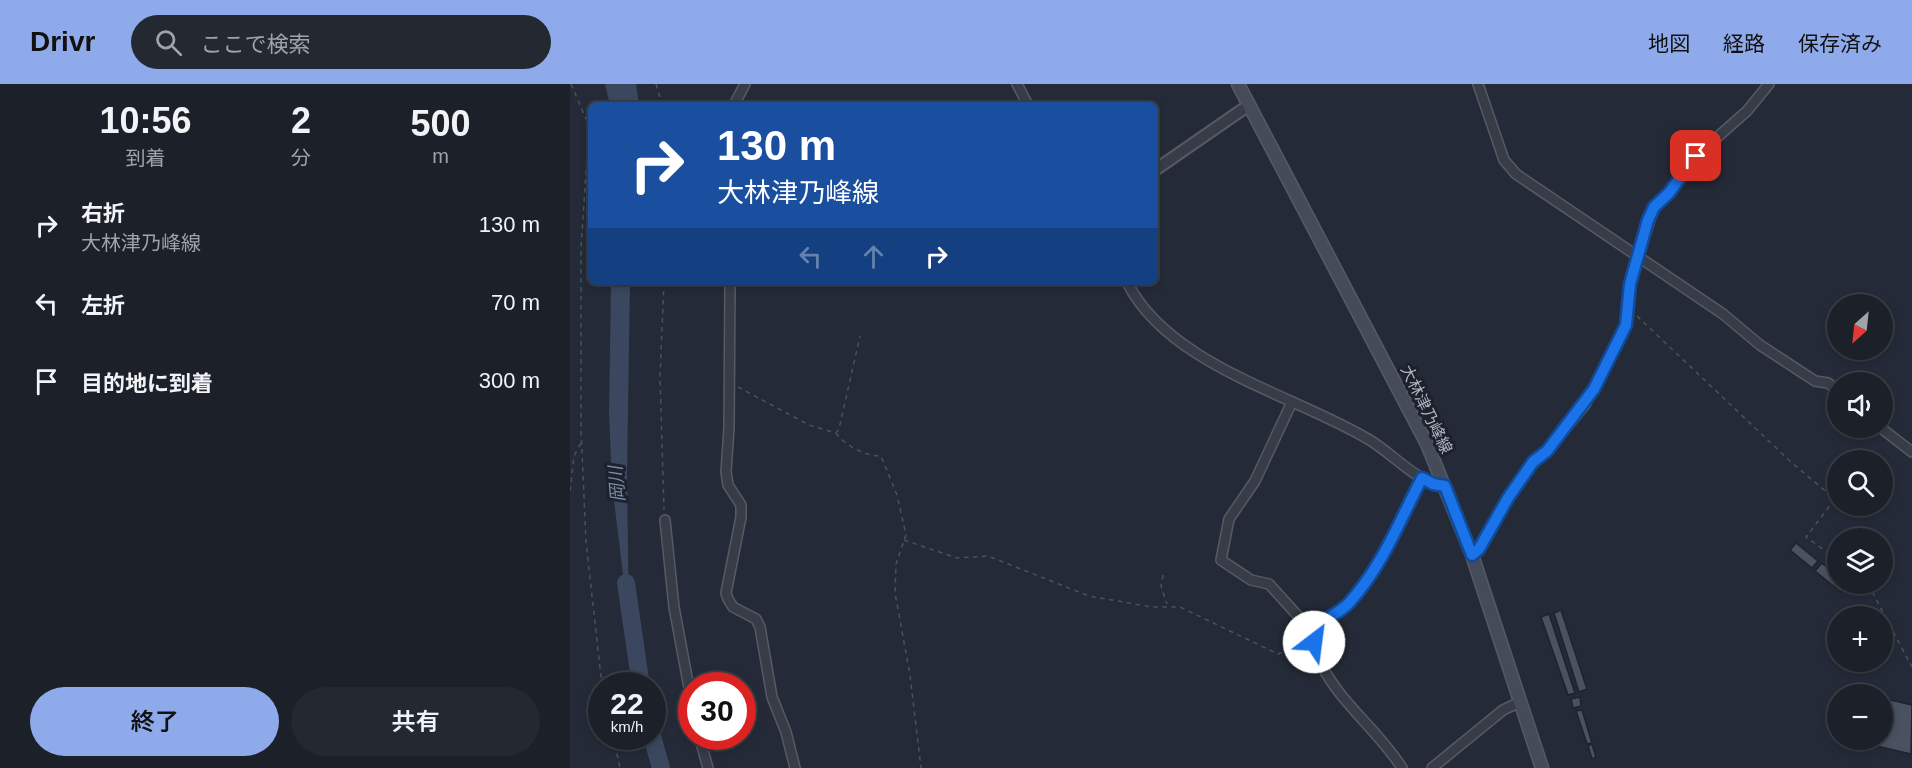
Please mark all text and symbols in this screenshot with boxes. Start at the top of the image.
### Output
search box [131,15,551,69]
text: Drivr [30,26,95,57]
icon: search [152,26,185,59]
text: ここで検索 [200,32,310,57]
text: 地図 [1648,32,1690,55]
text: 経路 [1723,32,1765,55]
text: 保存済み [1798,32,1882,55]
text: 10:56 [99,100,192,141]
text: 2 [291,100,311,141]
text: 500 [410,103,471,144]
text: 130 m [717,122,836,169]
icon: right [618,126,696,204]
pin [1670,130,1721,181]
icon: arrive [1679,139,1712,172]
text: m [432,145,449,167]
text: 到着 [125,147,165,169]
text: 分 [291,147,311,169]
text: 大林津乃峰線 [717,178,879,208]
text: 右折 [81,201,125,226]
icon: right [30,209,63,242]
text: 130 m [479,212,540,237]
text: 大林津乃峰線 [81,232,201,254]
icon: left [794,240,827,273]
icon: ahead [857,240,890,273]
icon: right [920,240,953,273]
icon: left [30,287,63,320]
text: 70 m [491,290,540,315]
text: 左折 [81,293,125,318]
north arrow [1827,294,1893,360]
map controls [1827,294,1893,750]
street label: 大林津乃峰線 [1398,362,1455,456]
icon: arrive [30,365,63,398]
text: 300 m [479,368,540,393]
text: 目的地に到着 [81,371,213,396]
button: sound [1827,372,1893,438]
button: search [1827,450,1893,516]
water label: 岡川 [605,463,629,503]
button: layers [1827,528,1893,594]
button: + [1827,606,1893,672]
position arrow [1282,610,1346,674]
speed limit sign: 30 [678,672,756,750]
button: − [1827,684,1893,750]
button: 終了 [30,687,279,756]
button: 共有 [291,687,540,756]
text: 22 [610,687,644,720]
text: km/h [611,718,643,735]

